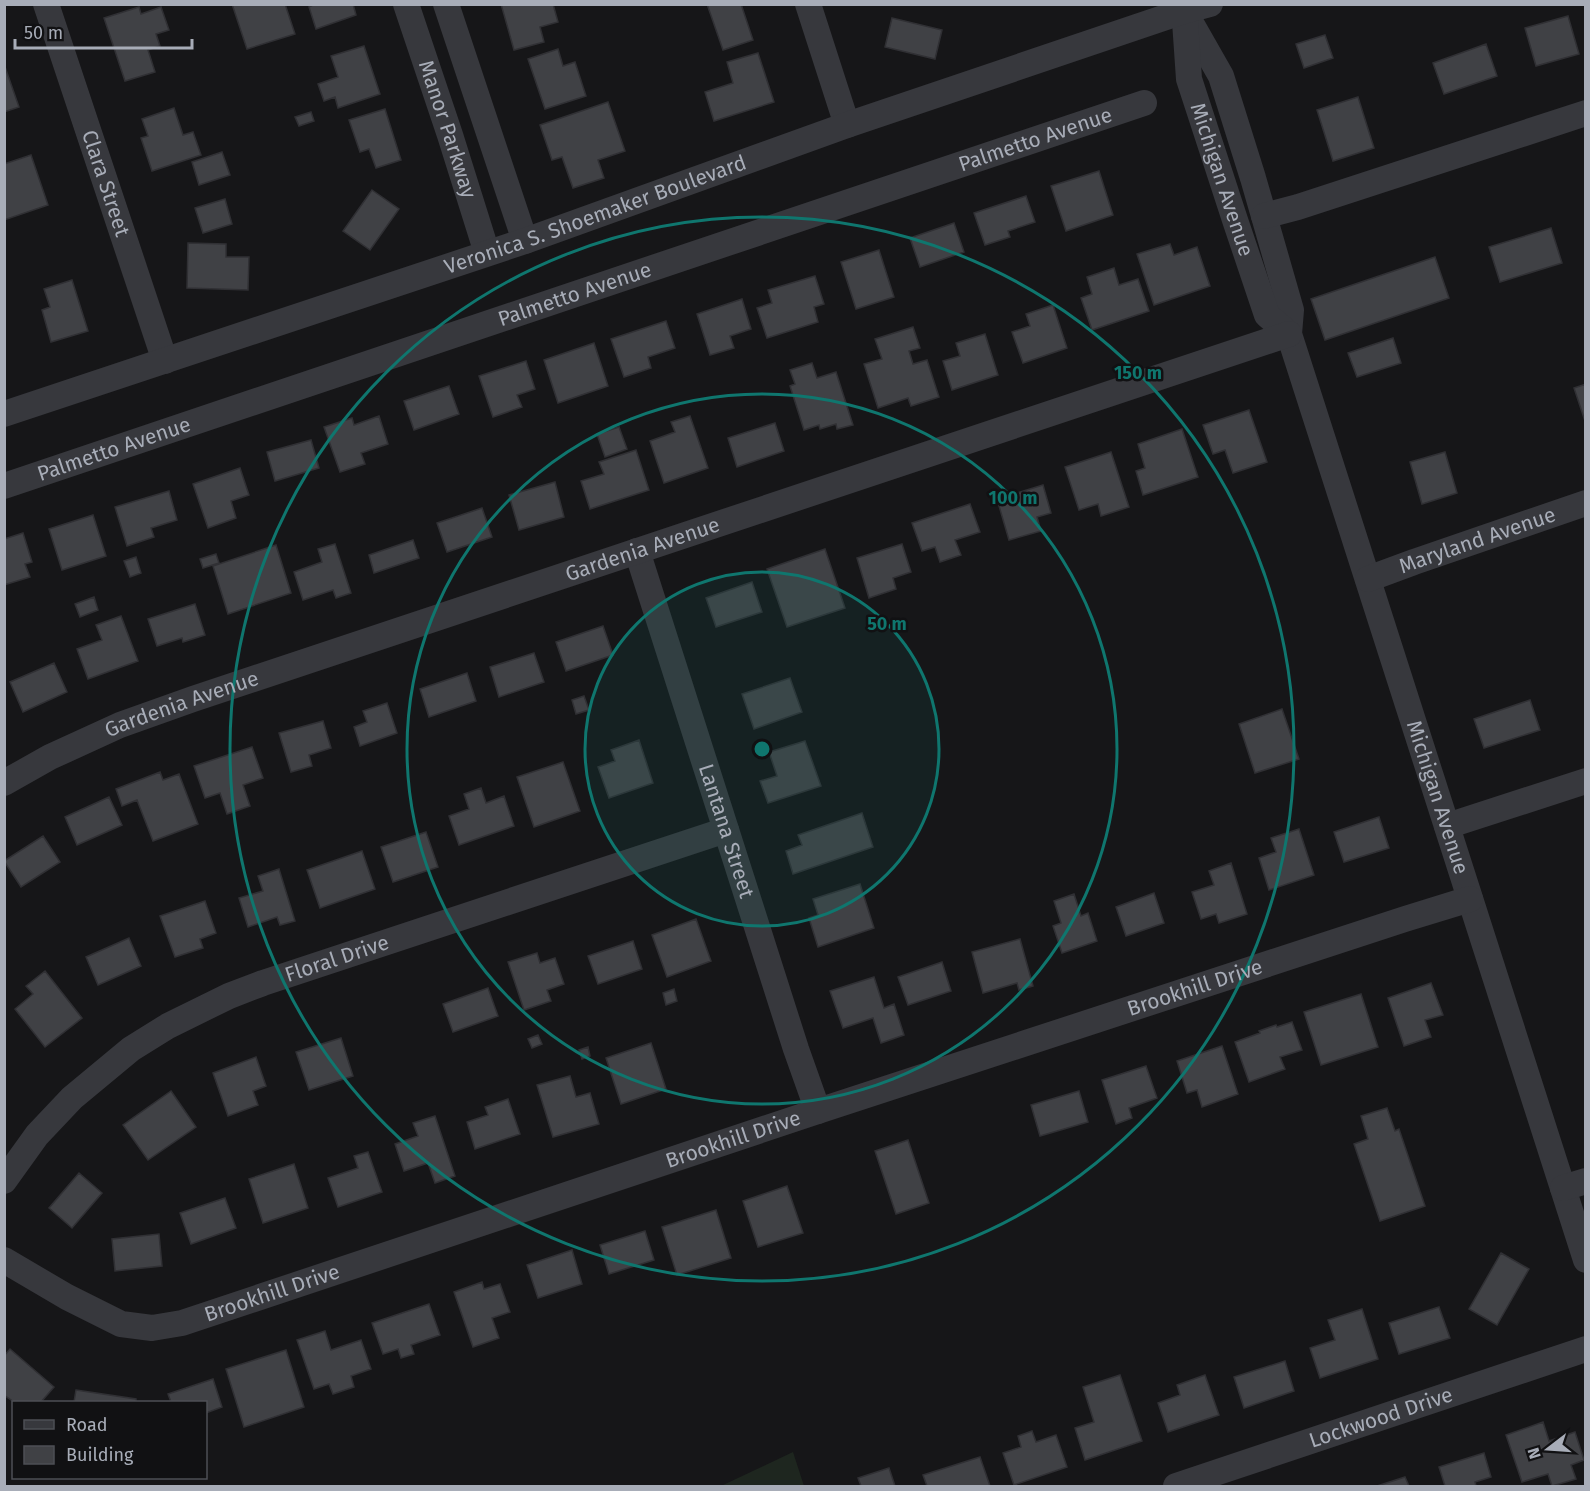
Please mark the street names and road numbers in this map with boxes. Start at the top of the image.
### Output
street label: Manor Parkway [413,57,482,202]
street label: Michigan Avenue [1185,99,1259,260]
street label: Palmetto Avenue [955,102,1115,177]
street label: Clara Street [76,127,136,240]
street label: Veronica S. Shoemaker Boulevard [441,149,750,280]
street label: Palmetto Avenue [495,256,655,332]
street label: Palmetto Avenue [34,411,194,487]
street label: Maryland Avenue [1395,501,1559,579]
street label: Gardenia Avenue [562,512,723,587]
street label: Gardenia Avenue [101,665,262,743]
street label: Michigan Avenue [1401,717,1474,878]
street label: Lantana Street [693,761,760,902]
street label: Floral Drive [282,929,392,988]
street label: Brookhill Drive [1124,953,1266,1022]
street label: Brookhill Drive [662,1105,804,1174]
street label: Brookhill Drive [201,1258,343,1328]
street label: Lockwood Drive [1306,1381,1456,1454]

